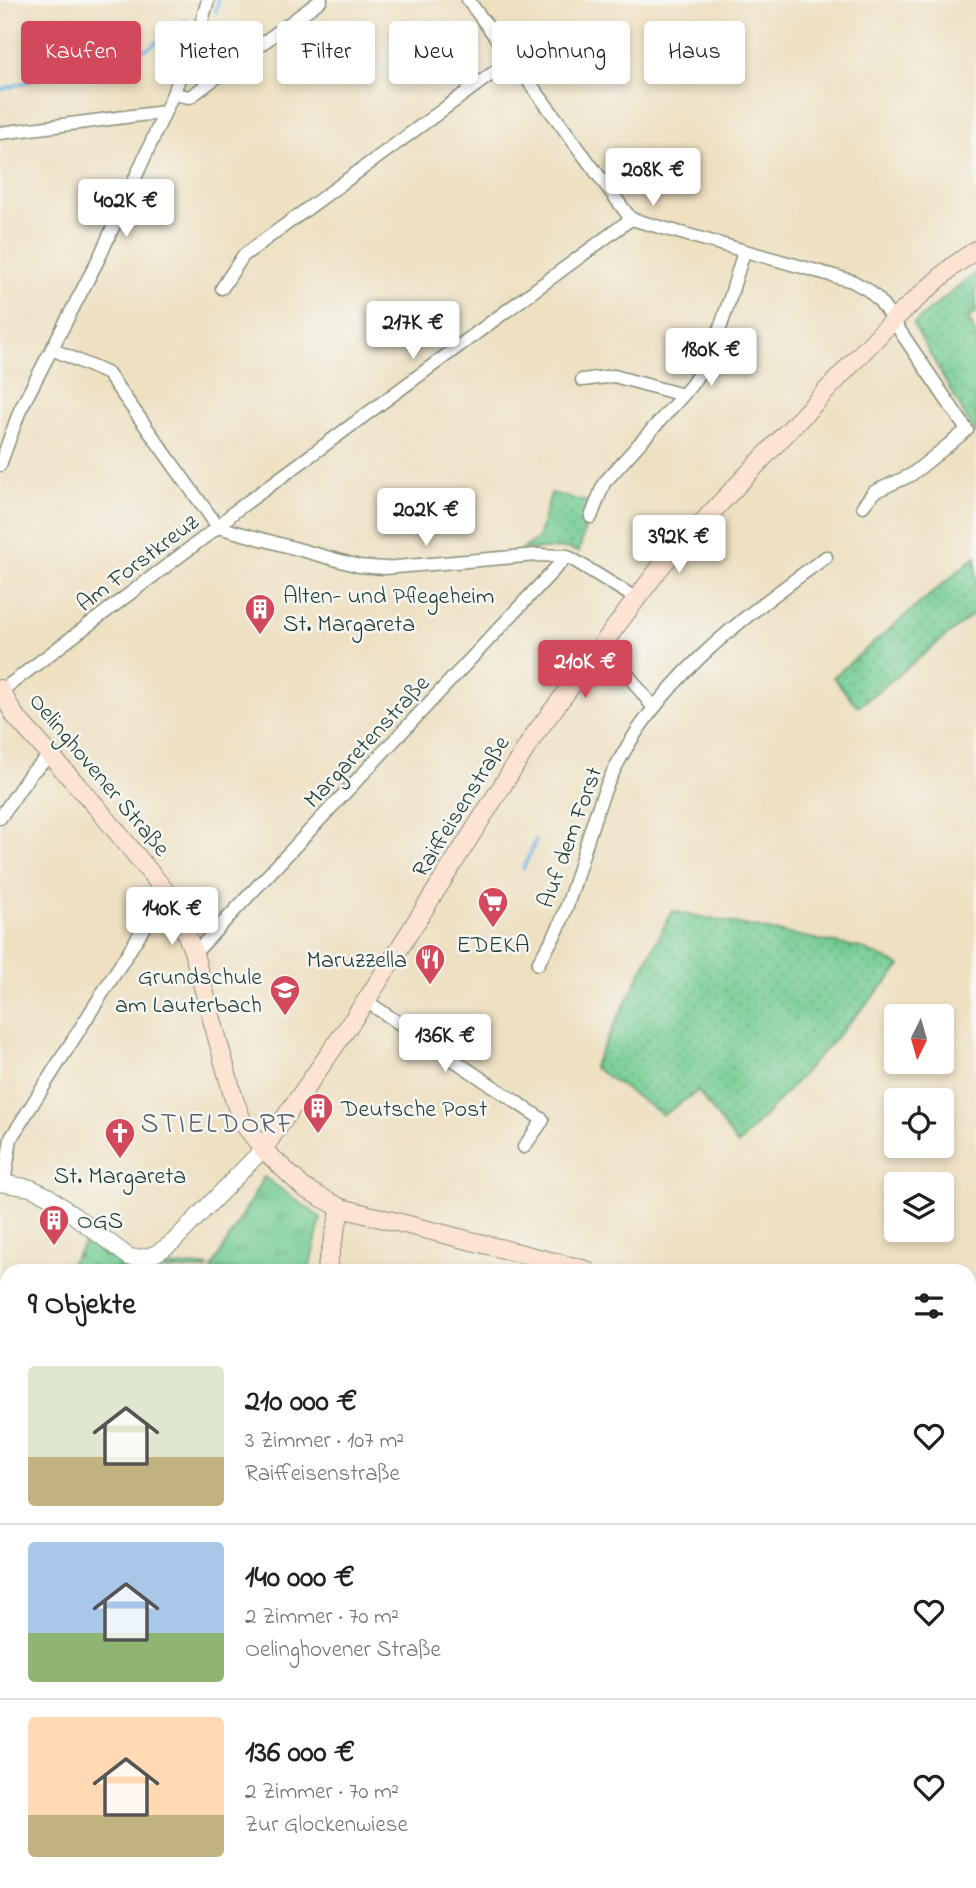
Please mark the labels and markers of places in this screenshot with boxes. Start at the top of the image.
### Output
pin: 208K € [596,148,710,208]
pin: 402K € [69,180,183,239]
pin: 217K € [356,302,470,361]
pin: 180K € [654,328,768,388]
pin: 202K € [369,489,483,548]
pin: 392K € [622,516,736,575]
place label: Alten- und Pflegeheim St. Margareta [283,580,494,643]
building icon: Alten- und Pflegeheim St. Margareta [243,592,277,636]
pin: 210K € [528,640,642,700]
supermarket icon: EDEKA [476,885,510,929]
pin: 140K € [115,888,229,947]
place label: EDEKA [456,929,530,964]
restaurant icon: Maruzzella [413,942,447,986]
place label: Maruzzella [306,944,407,979]
place label: Grundschule am Lauterbach [115,961,262,1024]
school or university icon: Grundschule am Lauterbach [268,973,302,1017]
pin: 136K € [388,1014,502,1074]
building icon: Deutsche Post [301,1091,335,1135]
place label: Deutsche Post [340,1093,487,1128]
church icon: St. Margareta [103,1116,137,1160]
place label: St. Margareta [54,1160,186,1195]
building icon: OGS [37,1203,71,1247]
place label: OGS [77,1205,123,1240]

